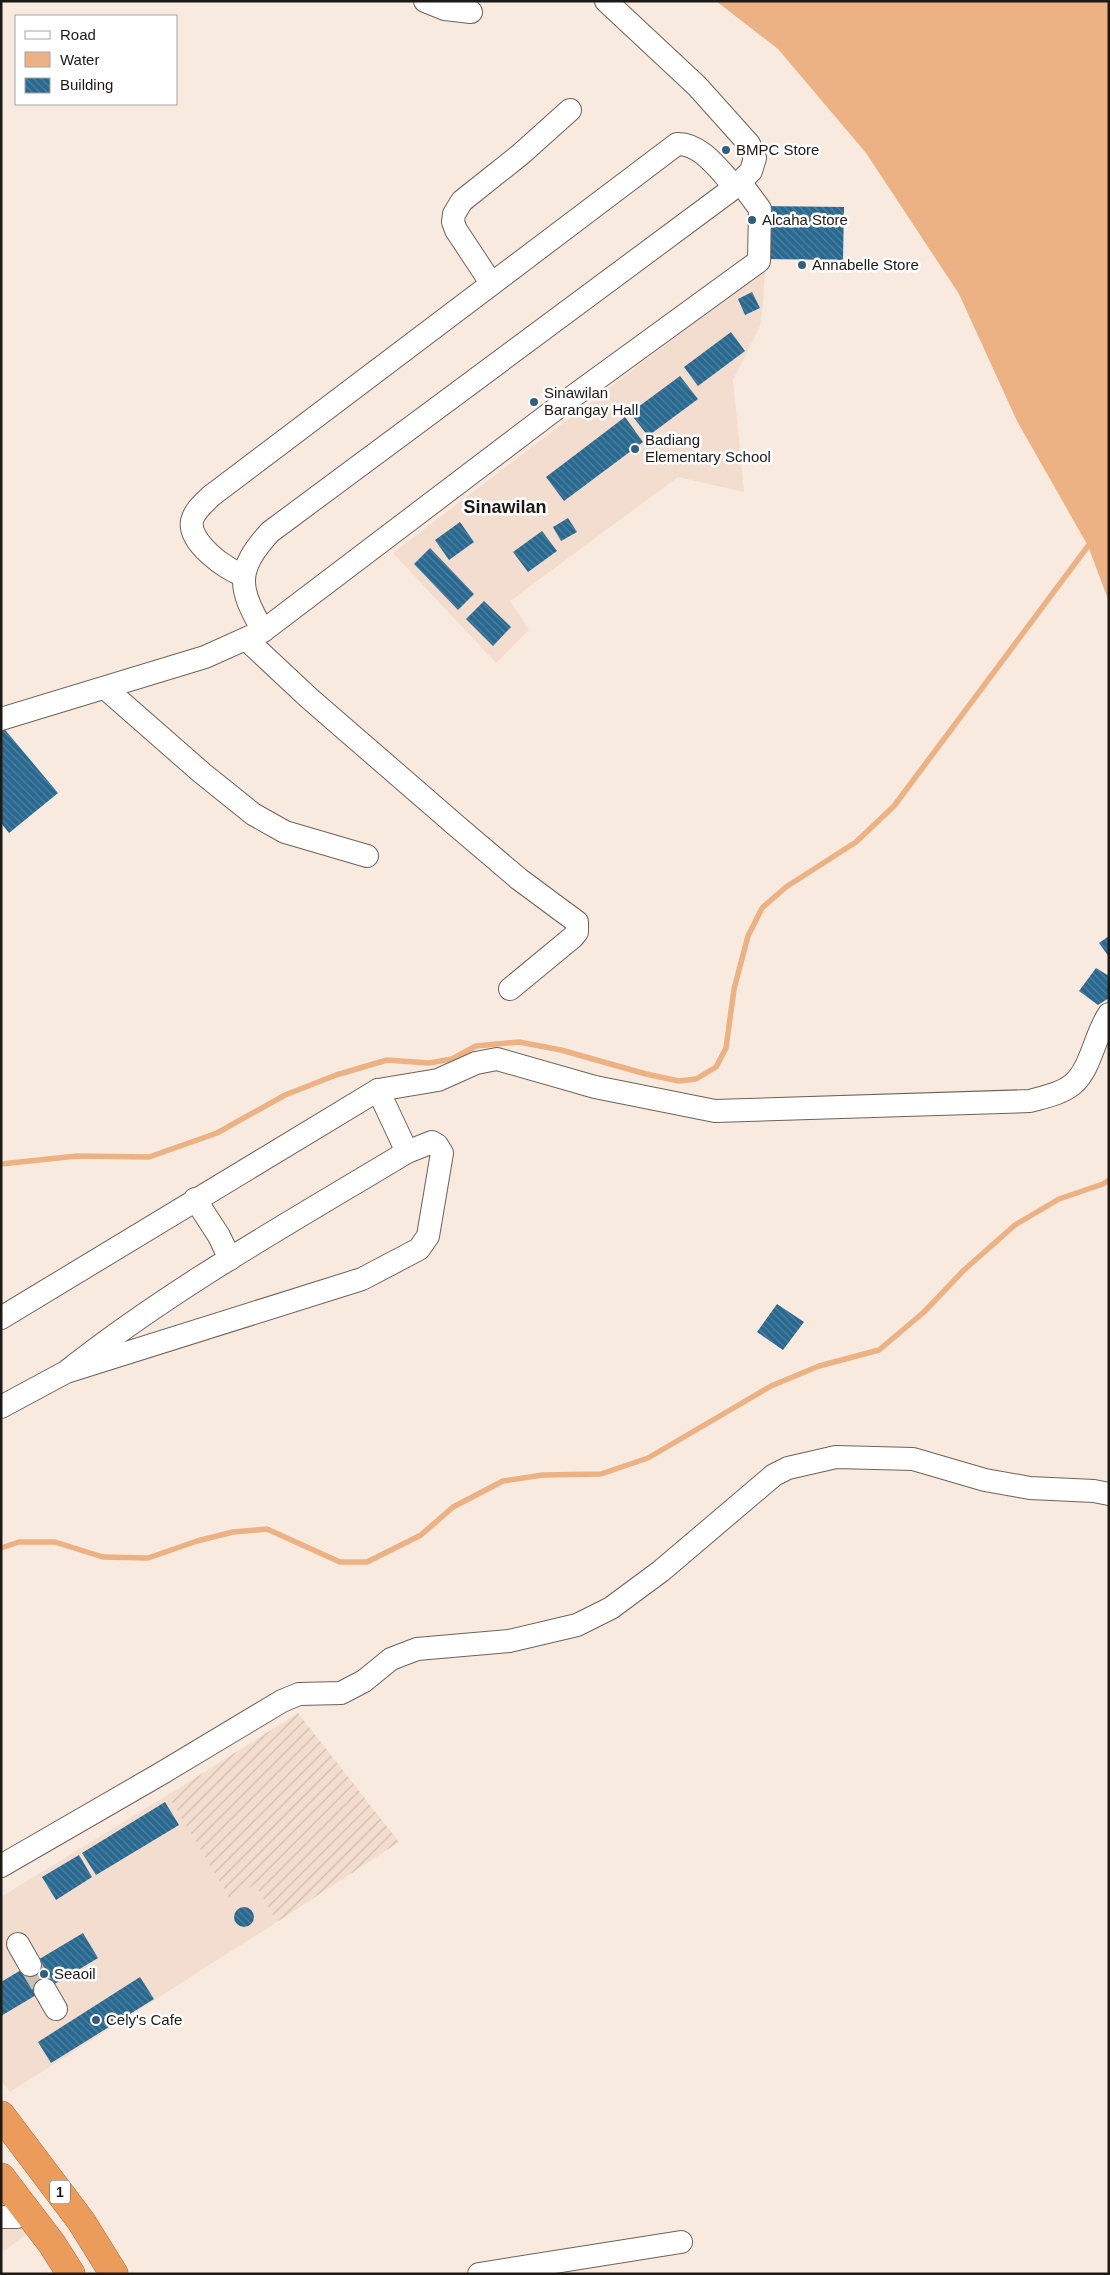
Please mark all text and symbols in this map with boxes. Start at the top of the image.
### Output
legend [15,15,178,105]
text: Road [60,26,96,43]
text: Water [60,51,99,68]
text: Building [60,76,113,93]
place label: BMPC Store [736,141,819,158]
marker: BMPC Store [720,144,732,156]
place label: Alcaha Store [762,211,848,228]
marker: Alcaha Store [746,214,758,226]
place label: Annabelle Store [812,256,919,273]
marker: Annabelle Store [796,259,808,271]
place label: Sinawilan Barangay Hall [544,384,638,418]
marker: Sinawilan Barangay Hall [528,396,540,408]
place label: Badiang Elementary School [645,431,771,465]
marker: Badiang Elementary School [629,443,641,455]
district label: Sinawilan [463,497,547,517]
place label: Seaoil [54,1965,96,1982]
marker: Seaoil [38,1968,50,1980]
place label: Cely's Cafe [106,2011,182,2028]
marker: Cely's Cafe [90,2014,102,2026]
road number: 1 [50,2180,70,2204]

